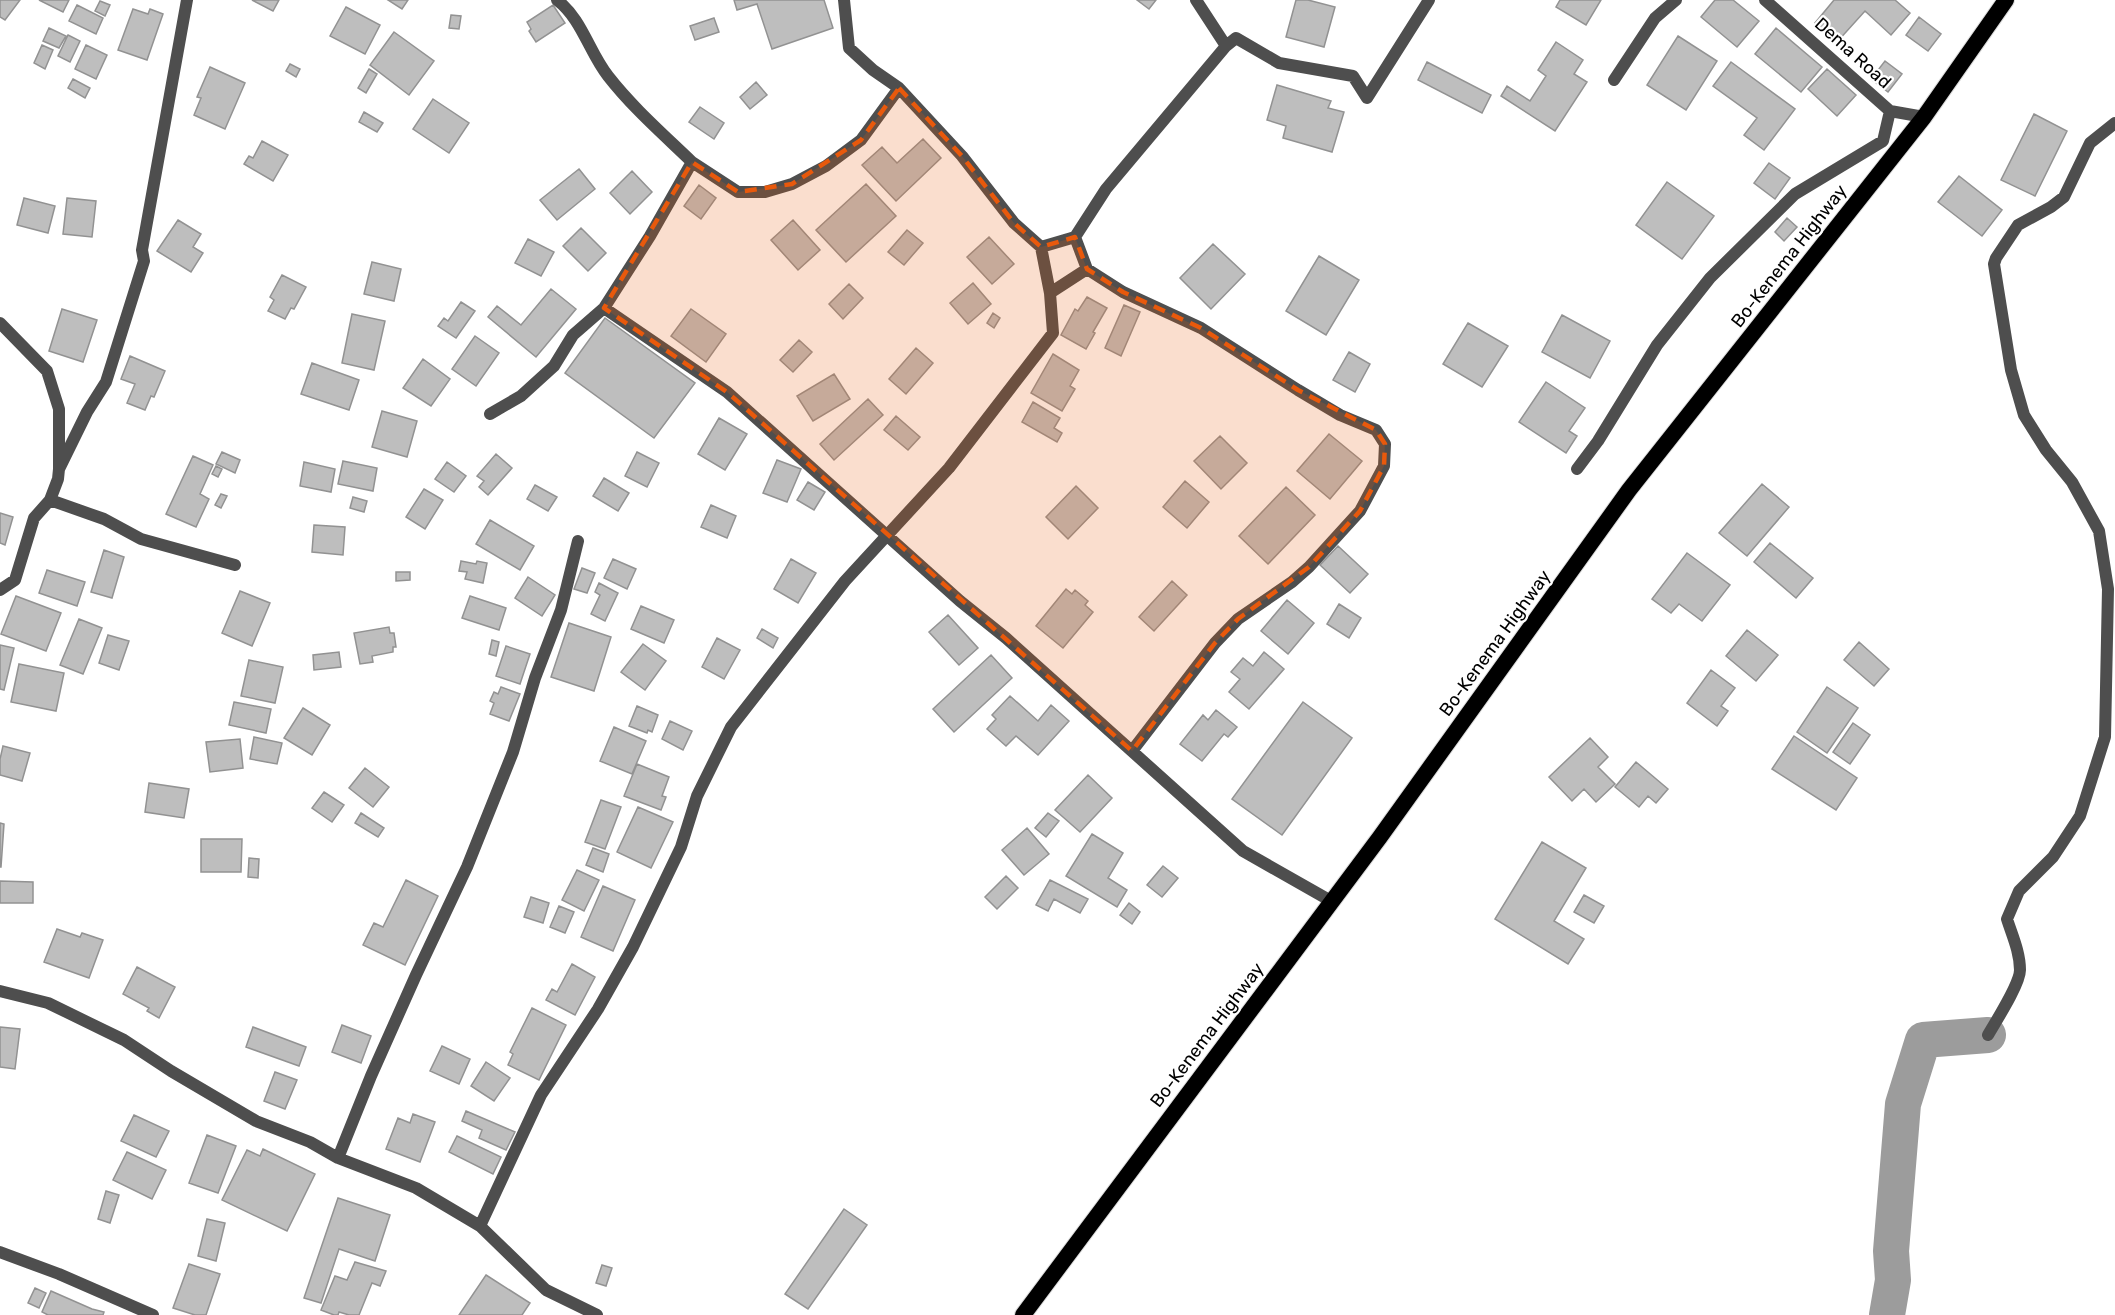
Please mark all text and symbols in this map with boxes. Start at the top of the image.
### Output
street label: Dema Road [1810,13,1896,93]
street label: Bo-Kenema Highway [1726,180,1852,332]
street label: Bo-Kenema Highway [1435,566,1555,720]
street label: Bo-Kenema Highway [1145,958,1269,1112]

